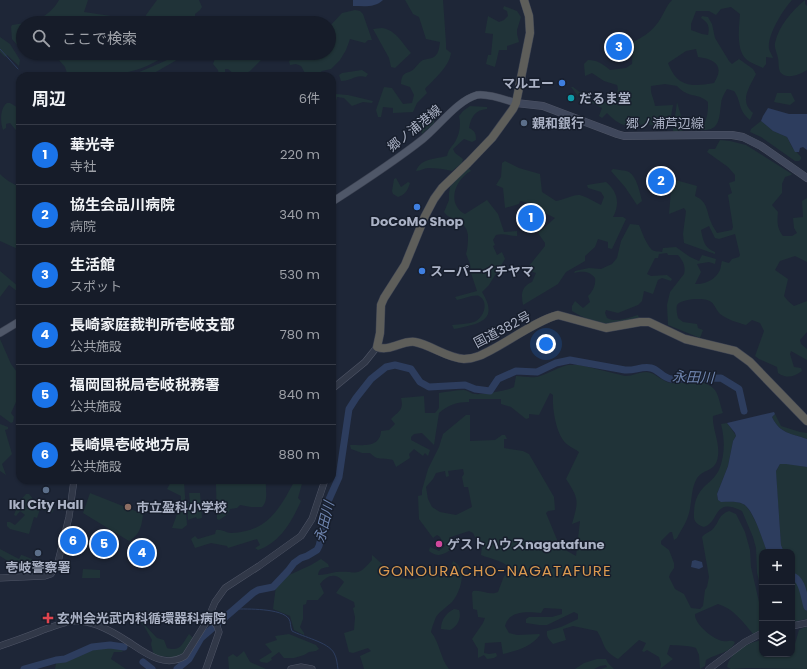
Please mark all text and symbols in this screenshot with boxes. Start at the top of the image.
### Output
search box [16,16,336,60]
icon: search [30,27,52,49]
text: ここで検索 [62,28,137,49]
pin: 3 [606,32,632,62]
place label: マルエー [502,74,554,93]
marker: マルエー [557,78,567,88]
text: 周辺 [32,87,66,111]
text: 6件 [299,89,320,108]
place label: だるま堂 [579,89,631,108]
marker: だるま堂 [566,93,576,103]
street label: 郷ノ浦港線 [383,101,446,156]
place label: 親和銀行 [532,114,584,133]
street label: 郷ノ浦芦辺線 [626,114,704,133]
marker: 親和銀行 [519,118,529,128]
text: 華光寺 [70,134,115,155]
text: 1 [43,145,47,164]
text: 220 m [280,145,320,164]
text: 寺社 [70,157,96,176]
pin: 2 [648,166,674,196]
text: 協生会品川病院 [70,194,175,215]
marker: DoCoMo Shop [412,202,422,212]
pin: 1 [518,203,544,233]
text: 2 [41,205,49,224]
text: 340 m [279,205,320,224]
place label: DoCoMo Shop [371,212,464,231]
text: 病院 [70,217,96,236]
text: 生活館 [70,254,115,275]
place label: スーパーイチヤマ [430,262,534,281]
text: 3 [41,265,49,284]
text: 530 m [279,265,320,284]
marker: スーパーイチヤマ [417,266,427,276]
text: スポット [70,277,122,296]
street label: 国道382号 [470,306,534,352]
text: 長崎家庭裁判所壱岐支部 [70,314,235,335]
text: 4 [41,325,49,344]
text: 780 m [280,325,320,344]
your location [536,334,556,354]
text: 公共施設 [70,337,122,356]
water label: 永田川 [672,366,716,388]
text: 福岡国税局壱岐税務署 [70,374,220,395]
text: 5 [41,385,49,404]
text: 840 m [279,385,320,404]
text: 公共施設 [70,397,122,416]
text: 長崎県壱岐地方局 [70,434,190,455]
text: 6 [41,445,49,464]
text: 880 m [279,445,320,464]
text: 公共施設 [70,457,122,476]
marker: IkI City Hall [41,485,51,495]
place label: IkI City Hall [9,495,83,514]
water label: 永田川 [309,497,339,545]
place label: 市立盈科小学校 [136,498,227,517]
marker: 市立盈科小学校 [123,502,133,512]
pin: 6 [60,526,86,556]
pin: 5 [91,529,117,559]
place label: ゲストハウスnagatafune [447,535,605,554]
pin: 4 [129,538,155,568]
marker: ゲストハウスnagatafune [434,539,444,549]
marker: 壱岐警察署 [33,548,43,558]
map controls [759,549,795,657]
button: + [759,549,795,585]
place label: 壱岐警察署 [5,558,71,577]
district label: GONOURACHO-NAGATAFURE [378,560,612,581]
button: − [759,585,795,621]
place label: 玄州会光武内科循環器科病院 [57,609,226,628]
marker: 玄州会光武内科循環器科病院 [42,612,54,624]
button: layers [759,621,795,657]

